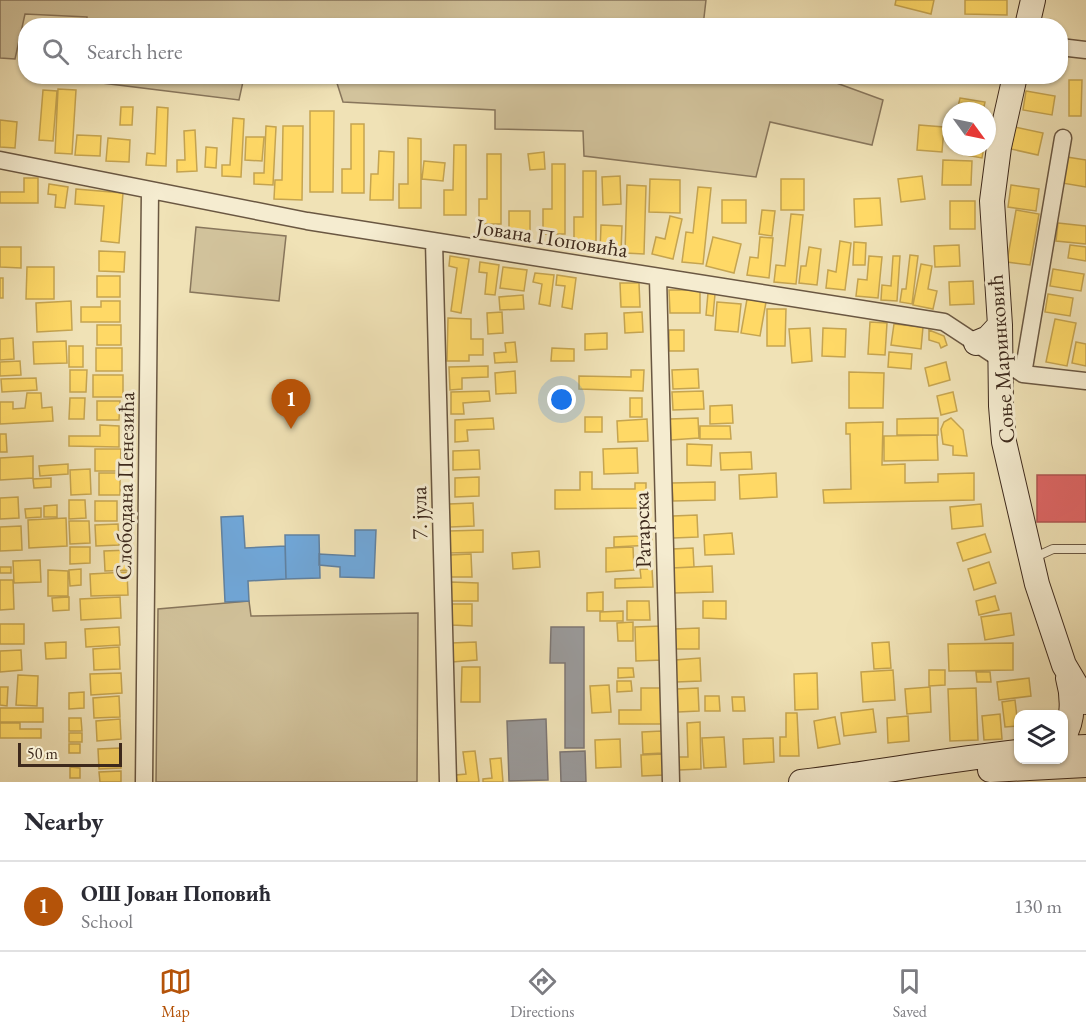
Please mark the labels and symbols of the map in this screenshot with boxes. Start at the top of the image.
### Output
north arrow [942,102,996,156]
street label: Јована Поповића [472,211,630,264]
street label: Соње Маринковић [981,273,1021,445]
pin: 1 [272,380,310,429]
your location [547,385,576,414]
street label: Слободана Пенезића [109,391,141,580]
street label: 7. јула [404,486,434,540]
street label: Ратарска [626,491,658,569]
scale bar [18,740,122,768]

